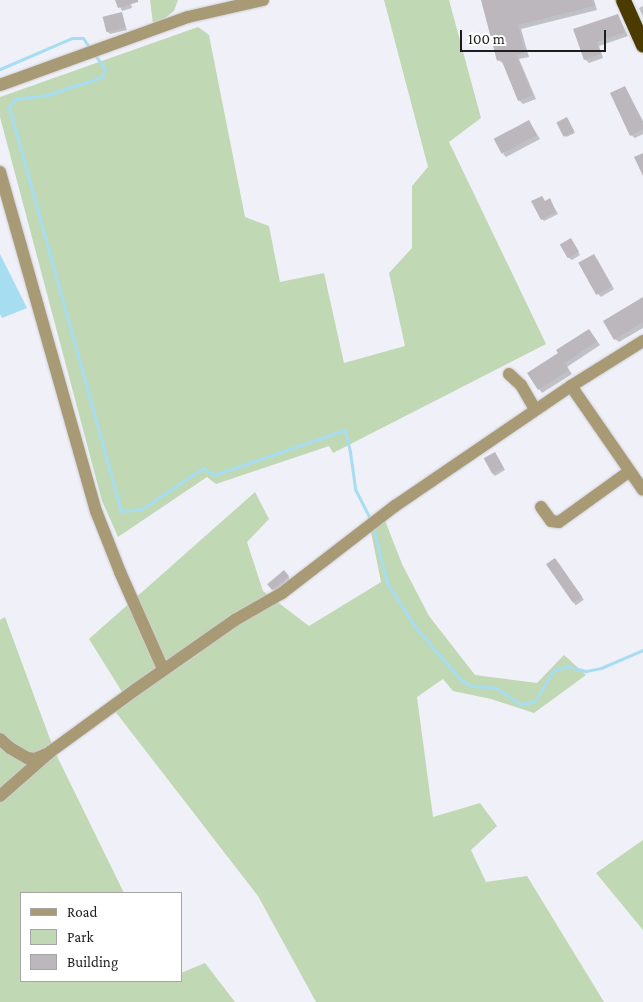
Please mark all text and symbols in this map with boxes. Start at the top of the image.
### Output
scale bar [463,20,609,52]
text: 100 m [468,31,505,47]
legend [20,892,182,982]
text: Road [67,904,97,920]
text: Park [67,929,94,945]
text: Building [67,954,118,970]

